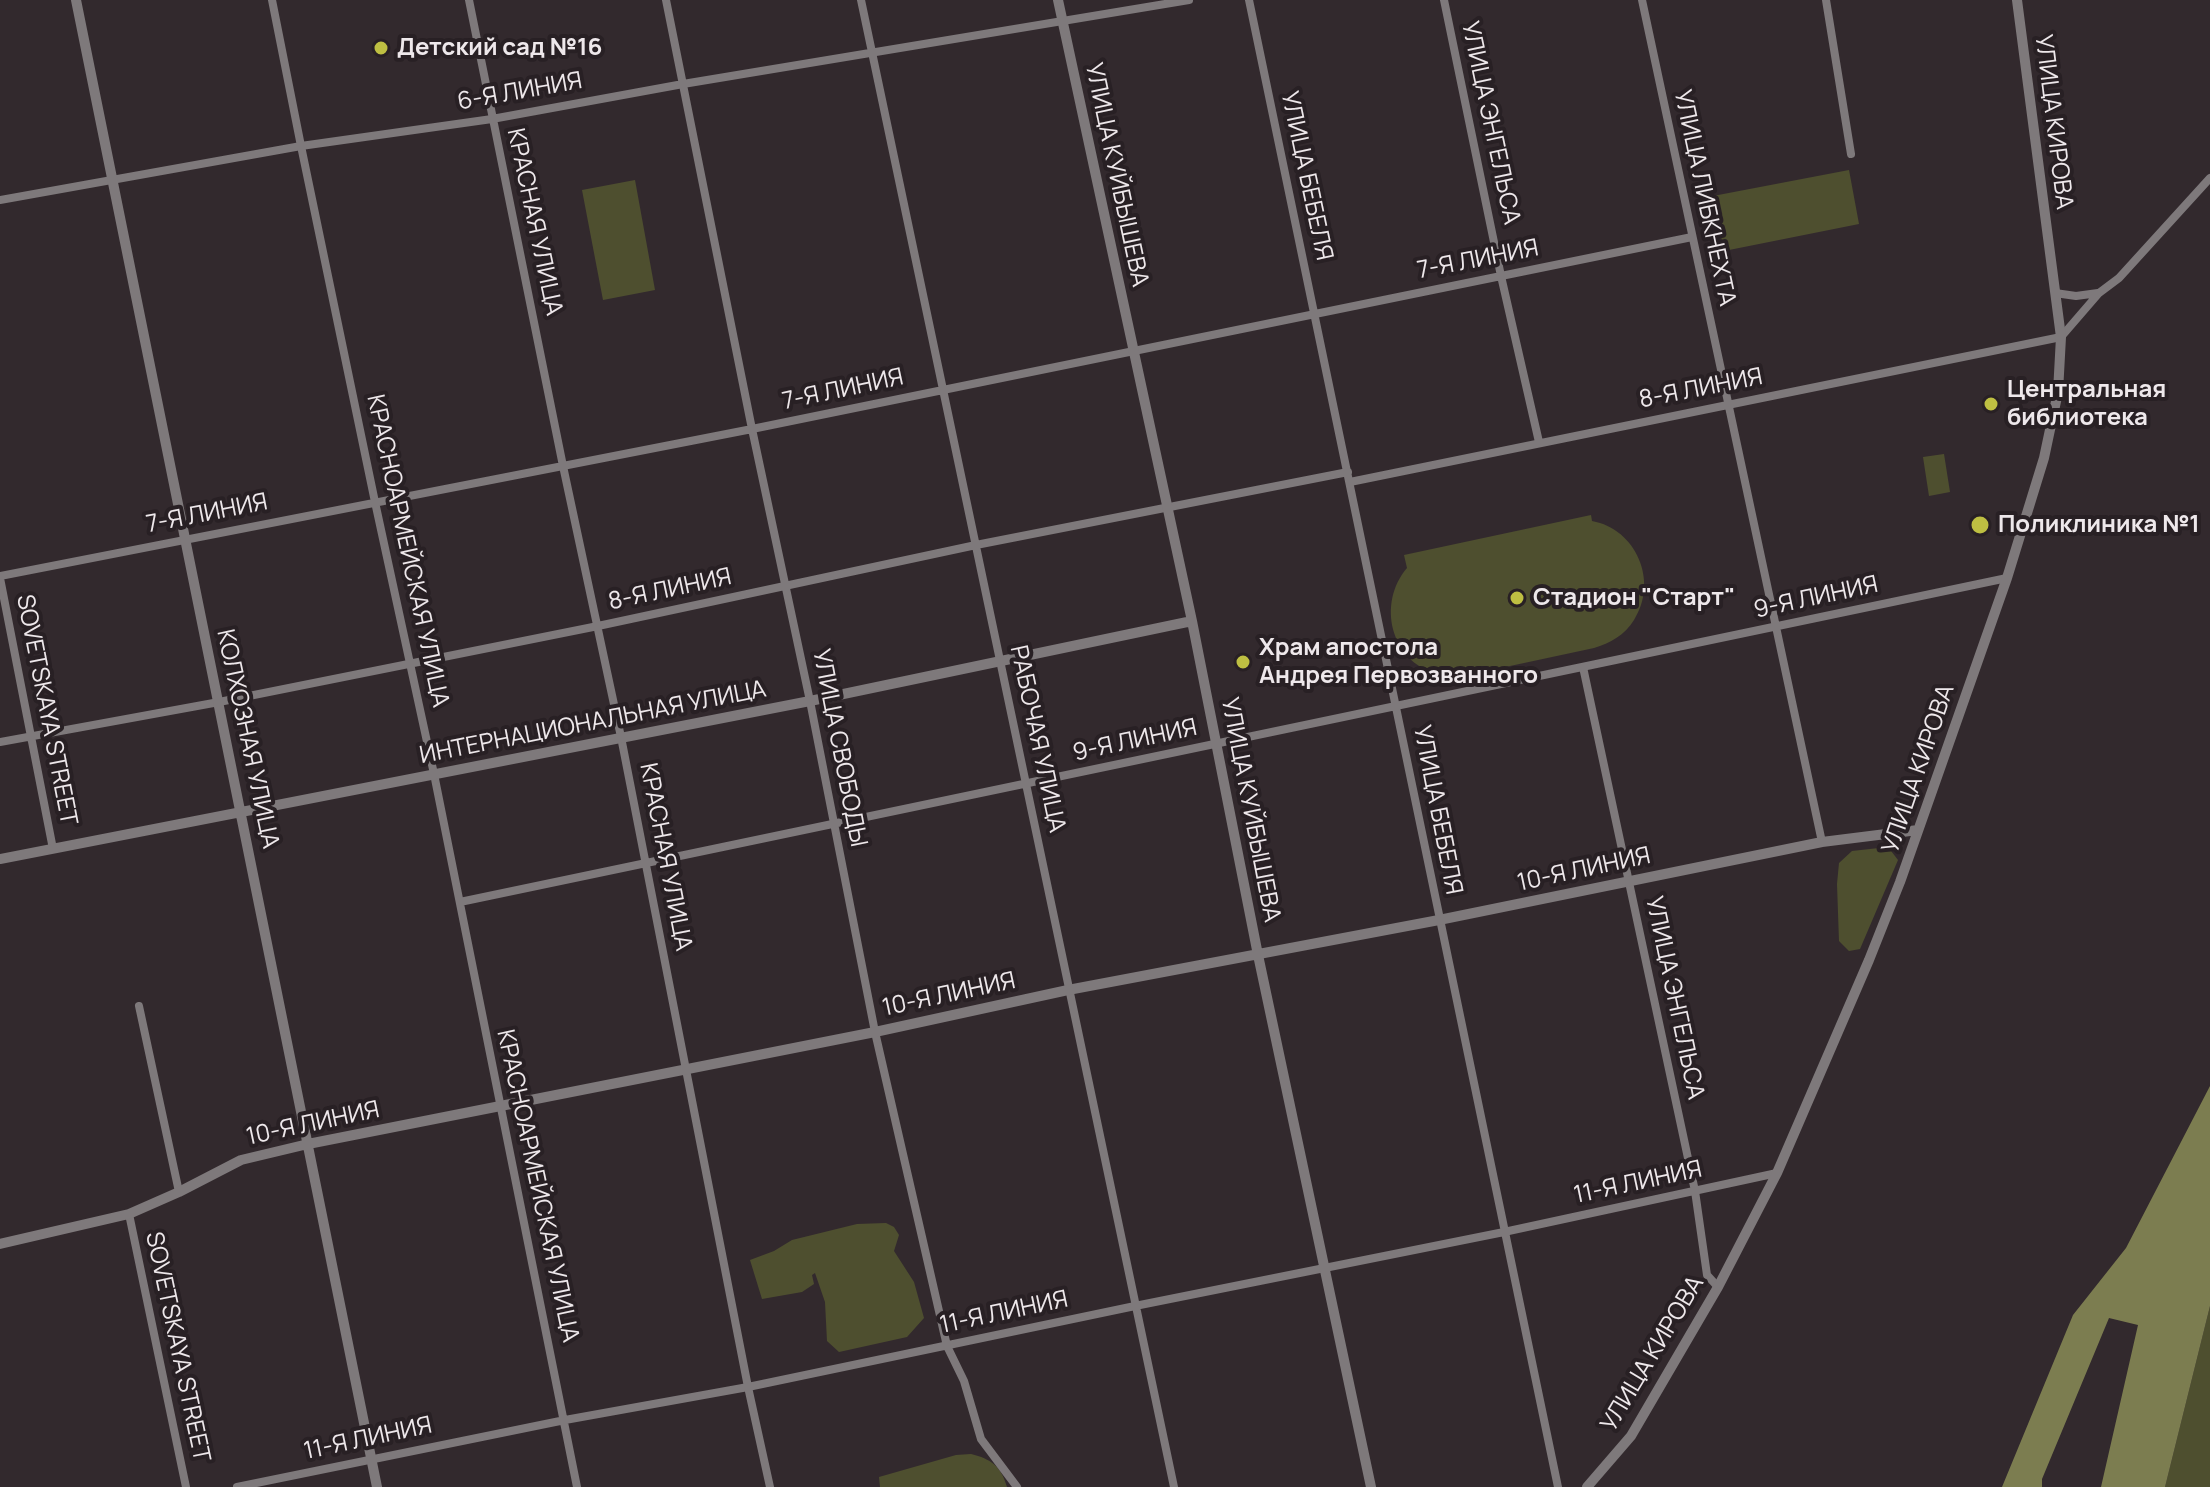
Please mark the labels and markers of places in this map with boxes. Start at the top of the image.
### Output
place label: Детский сад №16 [397,34,602,62]
marker: Детский сад №16 [372,39,390,57]
place label: Центральная библиотека [2007,376,2166,432]
marker: Центральная библиотека [1982,395,2000,413]
place label: Поликлиника №1 [1998,511,2200,539]
marker: Поликлиника №1 [1969,514,1991,536]
place label: Стадион "Старт" [1533,584,1735,612]
marker: Стадион "Старт" [1508,589,1526,607]
place label: Храм апостола Андрея Первозванного [1259,634,1538,690]
marker: Храм апостола Андрея Первозванного [1234,653,1252,671]

